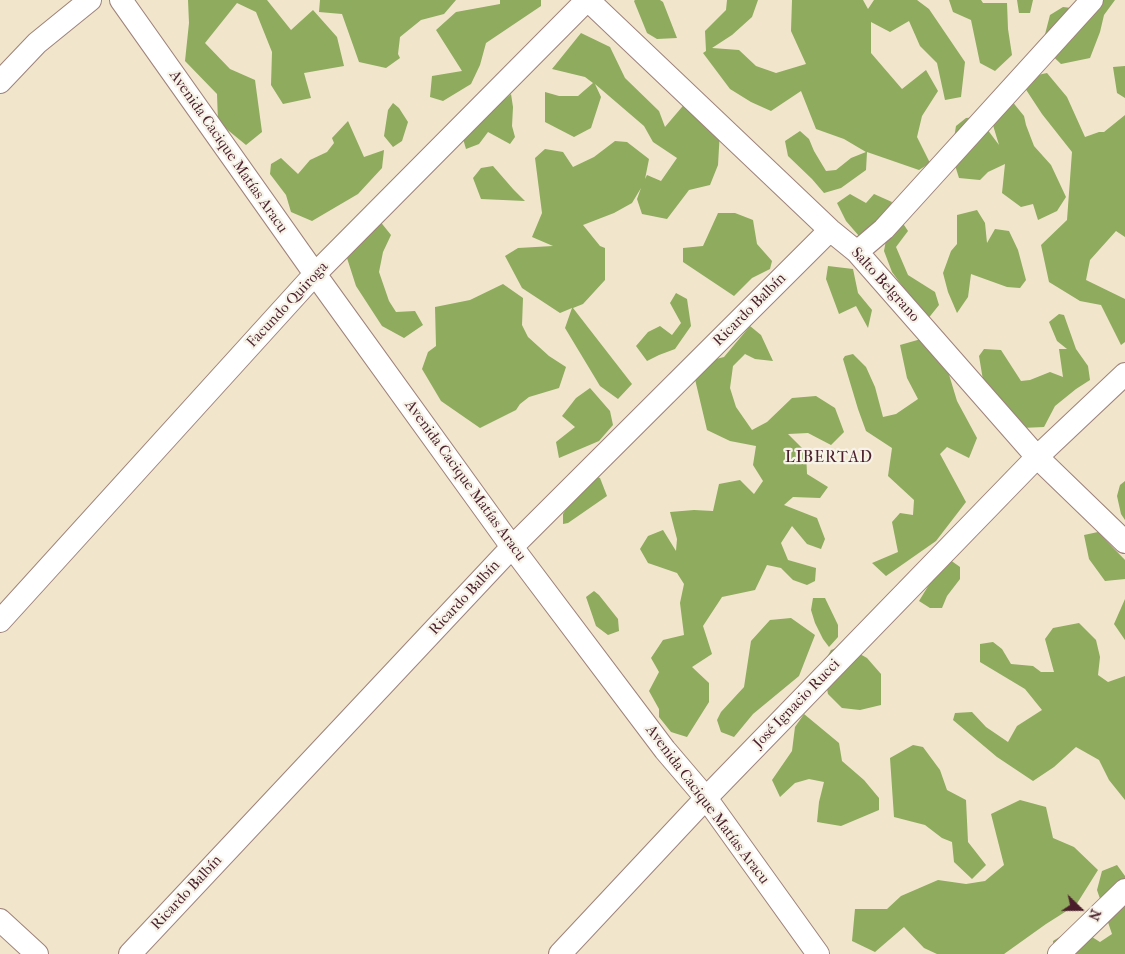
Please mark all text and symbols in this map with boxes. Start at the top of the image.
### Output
street label: Avenida Cacique Matías Aracu [165,67,291,237]
street label: Salto Belgrano [847,244,923,326]
street label: Facundo Quiroga [244,258,332,352]
street label: Ricardo Balbín [710,270,790,350]
street label: Avenida Cacique Matías Aracu [401,397,529,565]
district label: LIBERTAD [784,448,874,468]
street label: Ricardo Balbín [426,557,504,639]
street label: José Ignacio Rucci [750,656,844,752]
street label: Avenida Cacique Matías Aracu [641,722,773,888]
street label: Ricardo Balbín [148,852,226,934]
north arrow [1055,884,1105,934]
text: N [1085,907,1104,923]

